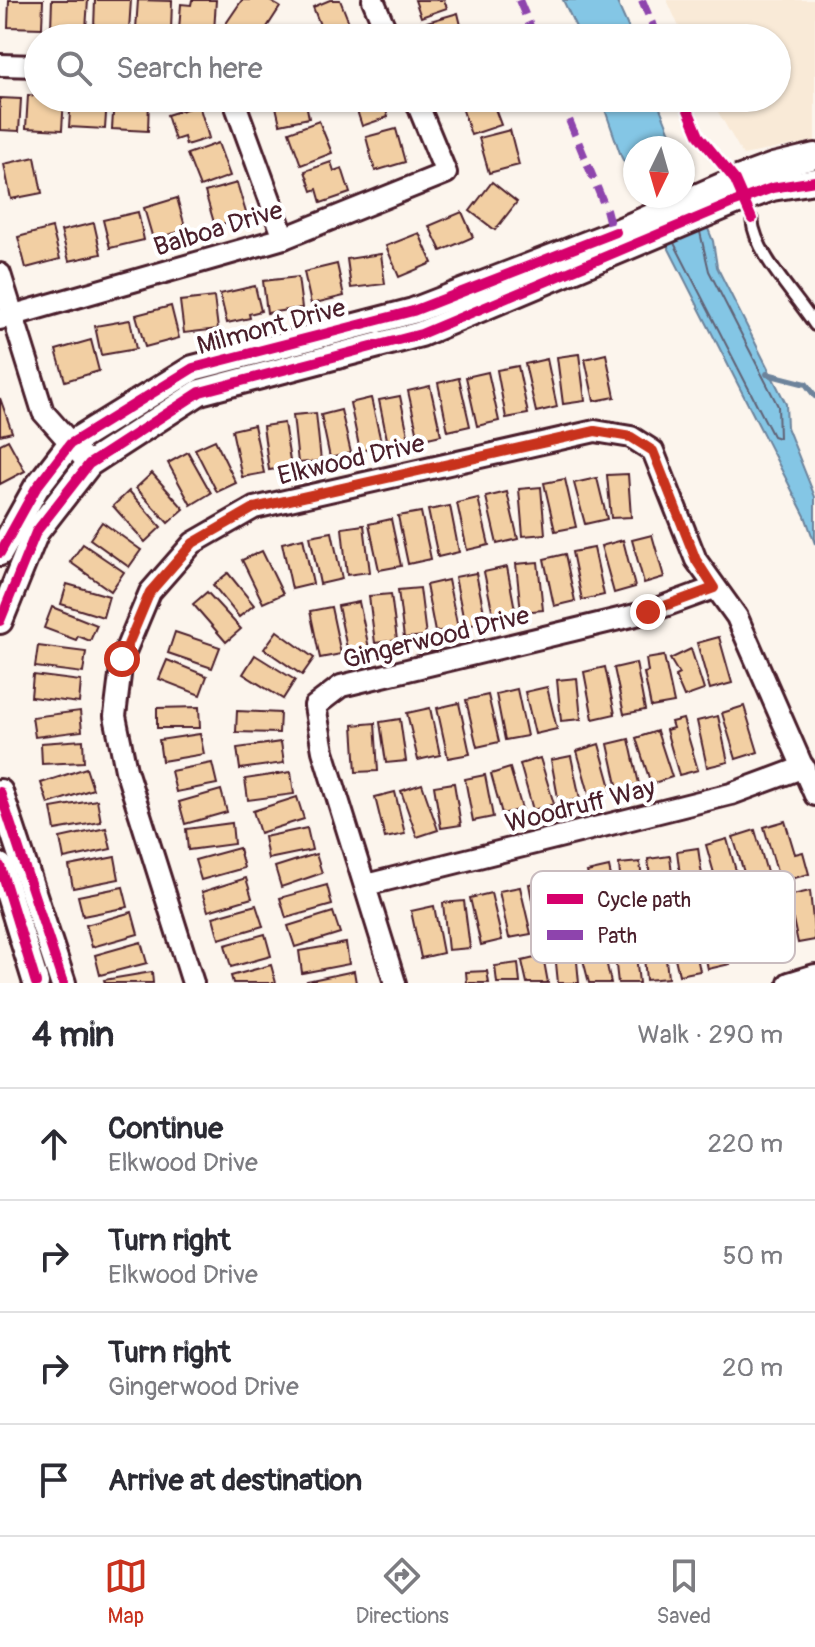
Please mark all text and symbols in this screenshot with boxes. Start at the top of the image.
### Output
search box [24,24,791,112]
icon: search [52,46,96,90]
text: Search here [116,50,263,87]
north arrow [623,136,695,208]
street label: Balboa Drive [150,194,287,264]
street label: Milmont Drive [194,292,349,362]
street label: Elkwood Drive [275,427,428,492]
route end [630,594,666,630]
street label: Gingerwood Drive [340,599,533,677]
route start [104,641,140,677]
street label: Woodruff Way [502,772,658,840]
legend [531,871,795,963]
text: Cycle path [597,886,691,914]
text: Path [597,922,637,950]
text: 4 min [32,1014,114,1057]
text: Walk · 290 m [638,1019,783,1051]
text: Continue [108,1110,223,1147]
icon: ahead [32,1122,76,1166]
text: 220 m [707,1128,783,1160]
text: Elkwood Drive [108,1147,258,1179]
text: Turn right [108,1222,231,1259]
icon: right [32,1234,76,1278]
text: 50 m [722,1240,783,1272]
text: Elkwood Drive [108,1259,258,1291]
text: Turn right [108,1334,231,1371]
icon: right [32,1346,76,1390]
text: 20 m [722,1352,783,1384]
text: Gingerwood Drive [108,1371,299,1403]
icon: arrive [32,1458,76,1502]
text: Arrive at destination [108,1462,362,1499]
tab: Map [104,1554,148,1630]
tab: Directions [356,1554,449,1630]
tab: Saved [657,1554,711,1630]

